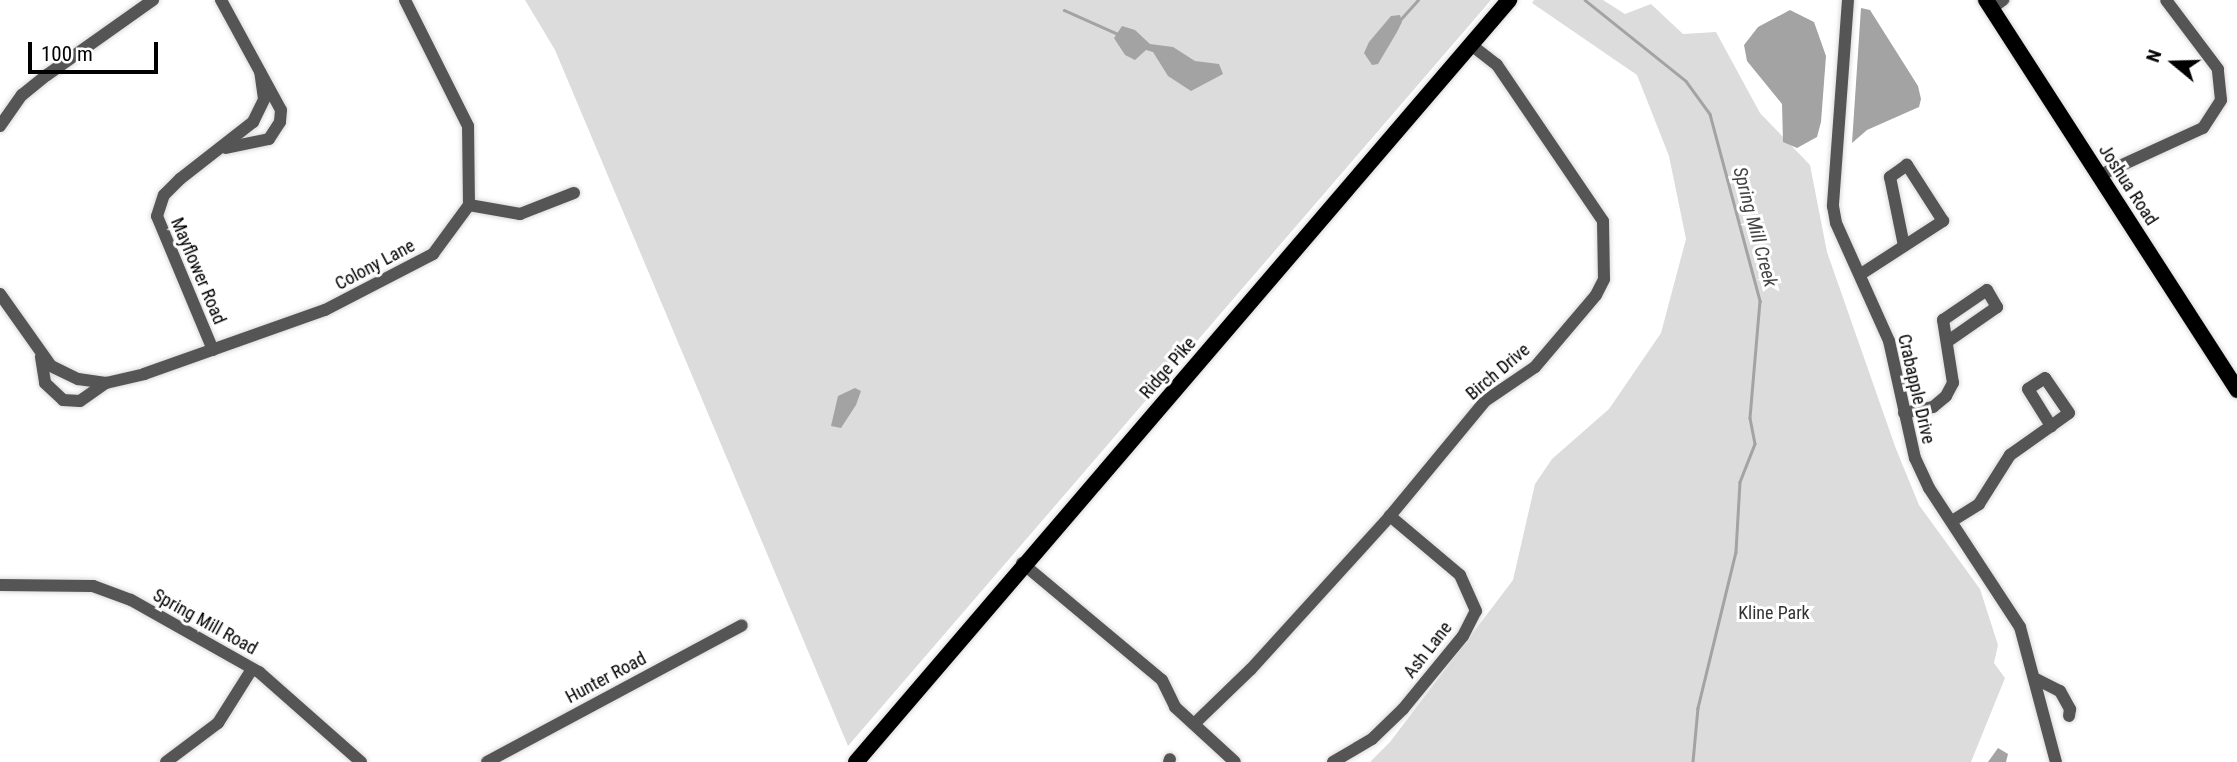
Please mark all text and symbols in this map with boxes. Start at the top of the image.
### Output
scale bar [32,28,161,72]
north arrow [2139,28,2209,98]
text: 100 m [41,42,93,66]
text: N [2141,47,2166,65]
street label: Joshua Road [2094,140,2162,230]
water label: Spring Mill Creek [1728,165,1782,289]
street label: Mayflower Road [166,215,230,327]
street label: Colony Lane [331,235,419,295]
street label: Crabapple Drive [1893,332,1939,446]
street label: Ridge Pike [1135,333,1201,403]
street label: Birch Drive [1462,339,1534,405]
street label: Spring Mill Road [149,584,261,660]
park label: Kline Park [1738,602,1810,624]
street label: Ash Lane [1399,617,1457,683]
street label: Hunter Road [562,648,650,708]

